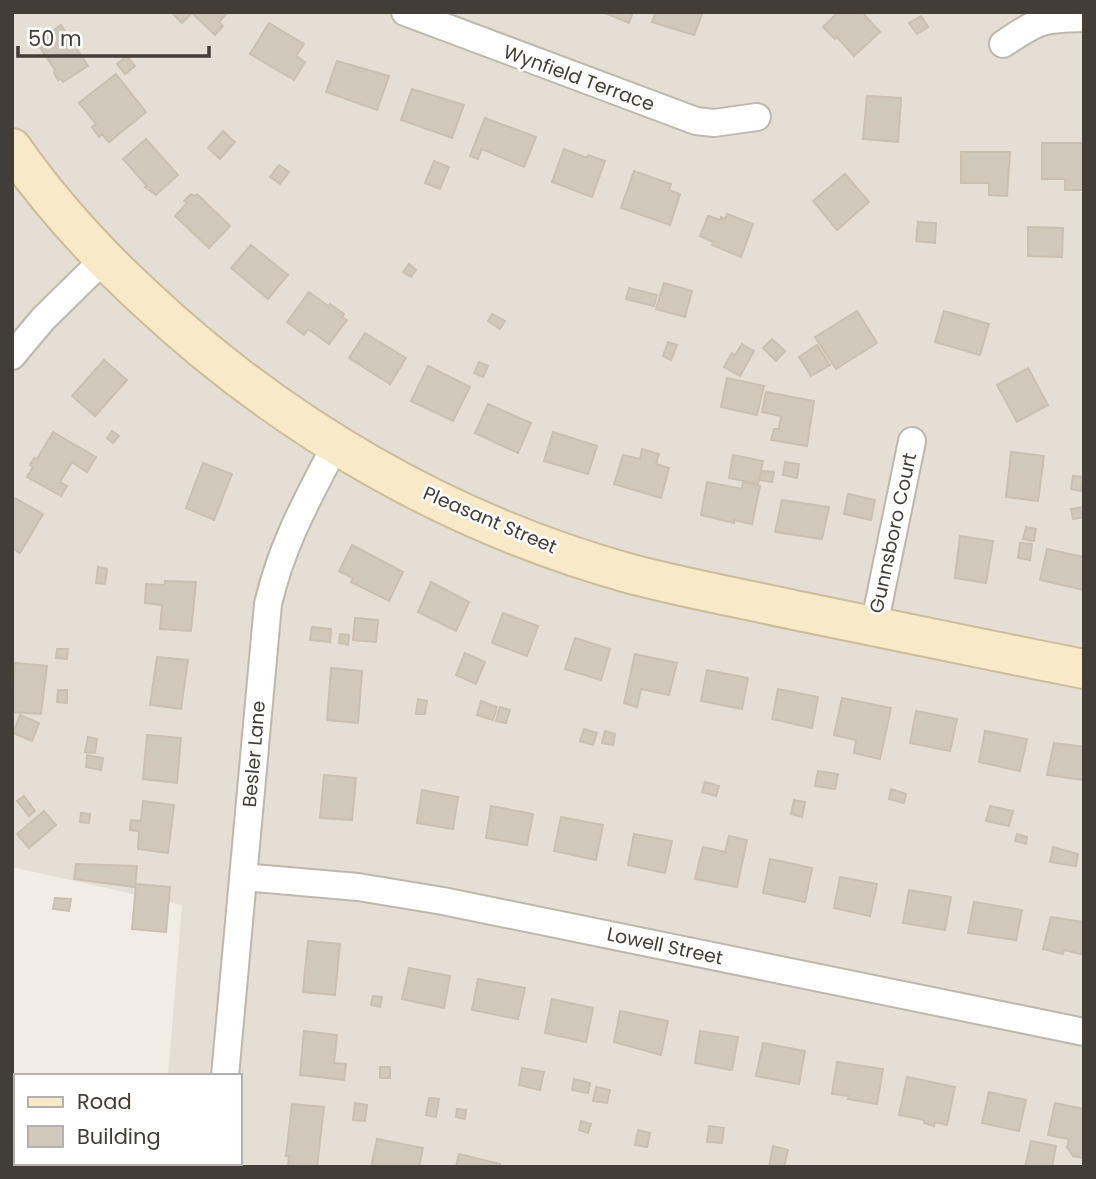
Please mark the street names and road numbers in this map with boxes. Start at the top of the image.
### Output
street label: Wynfield Terrace [500,38,658,118]
street label: Gunnsboro Court [863,450,923,616]
street label: Pleasant Street [419,480,561,560]
street label: Besler Lane [236,700,272,808]
street label: Lowell Street [605,921,725,971]

